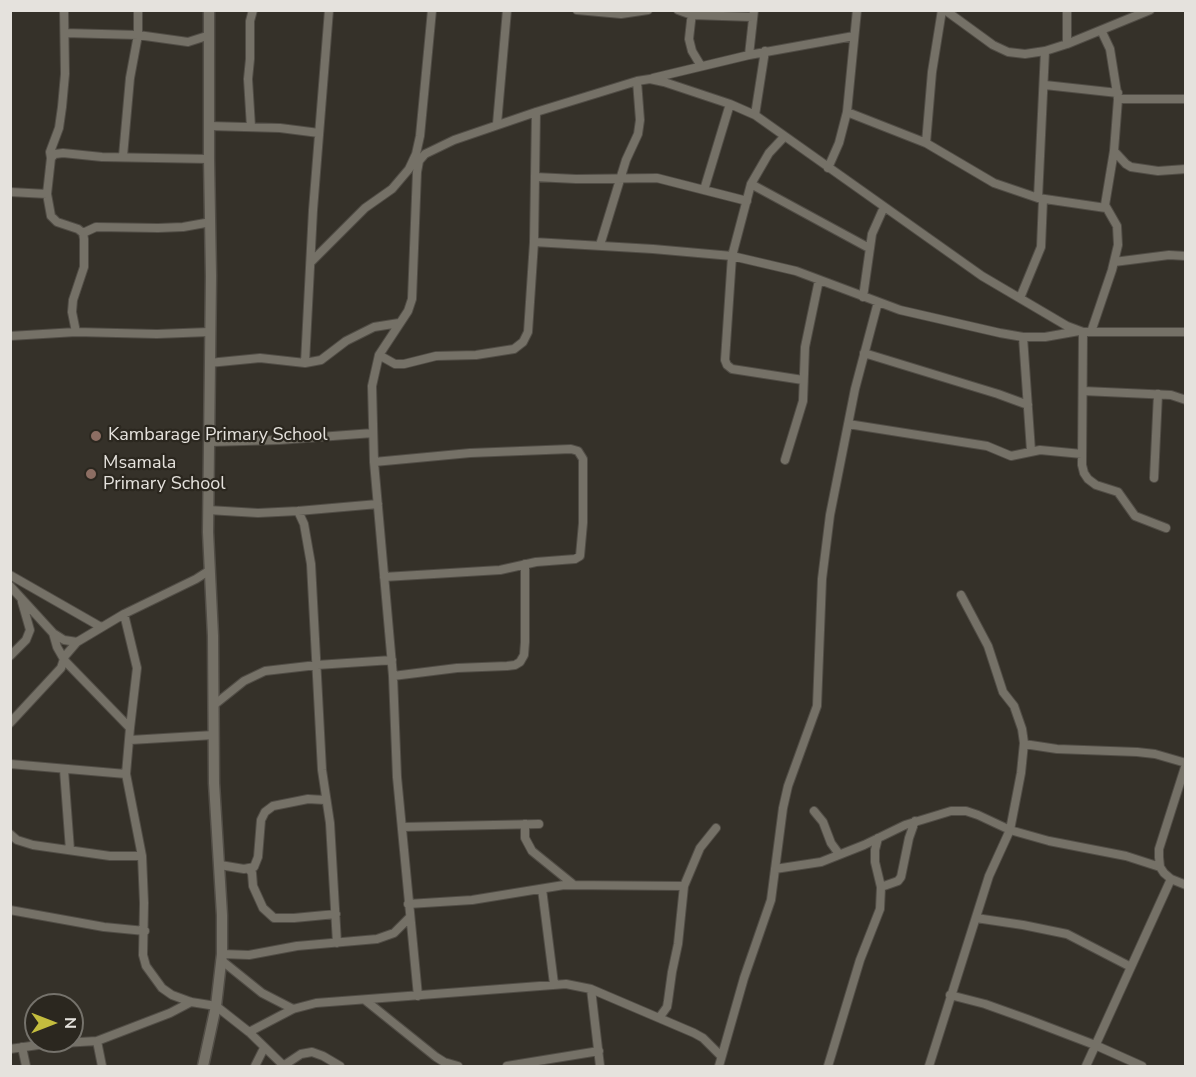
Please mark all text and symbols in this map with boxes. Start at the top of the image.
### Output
place label: Kambarage Primary School [108,425,327,447]
marker: Kambarage Primary School [89,429,103,443]
place label: Msamala Primary School [103,453,226,496]
marker: Msamala Primary School [84,467,98,481]
north arrow [24,993,84,1053]
text: N [59,1017,81,1029]

